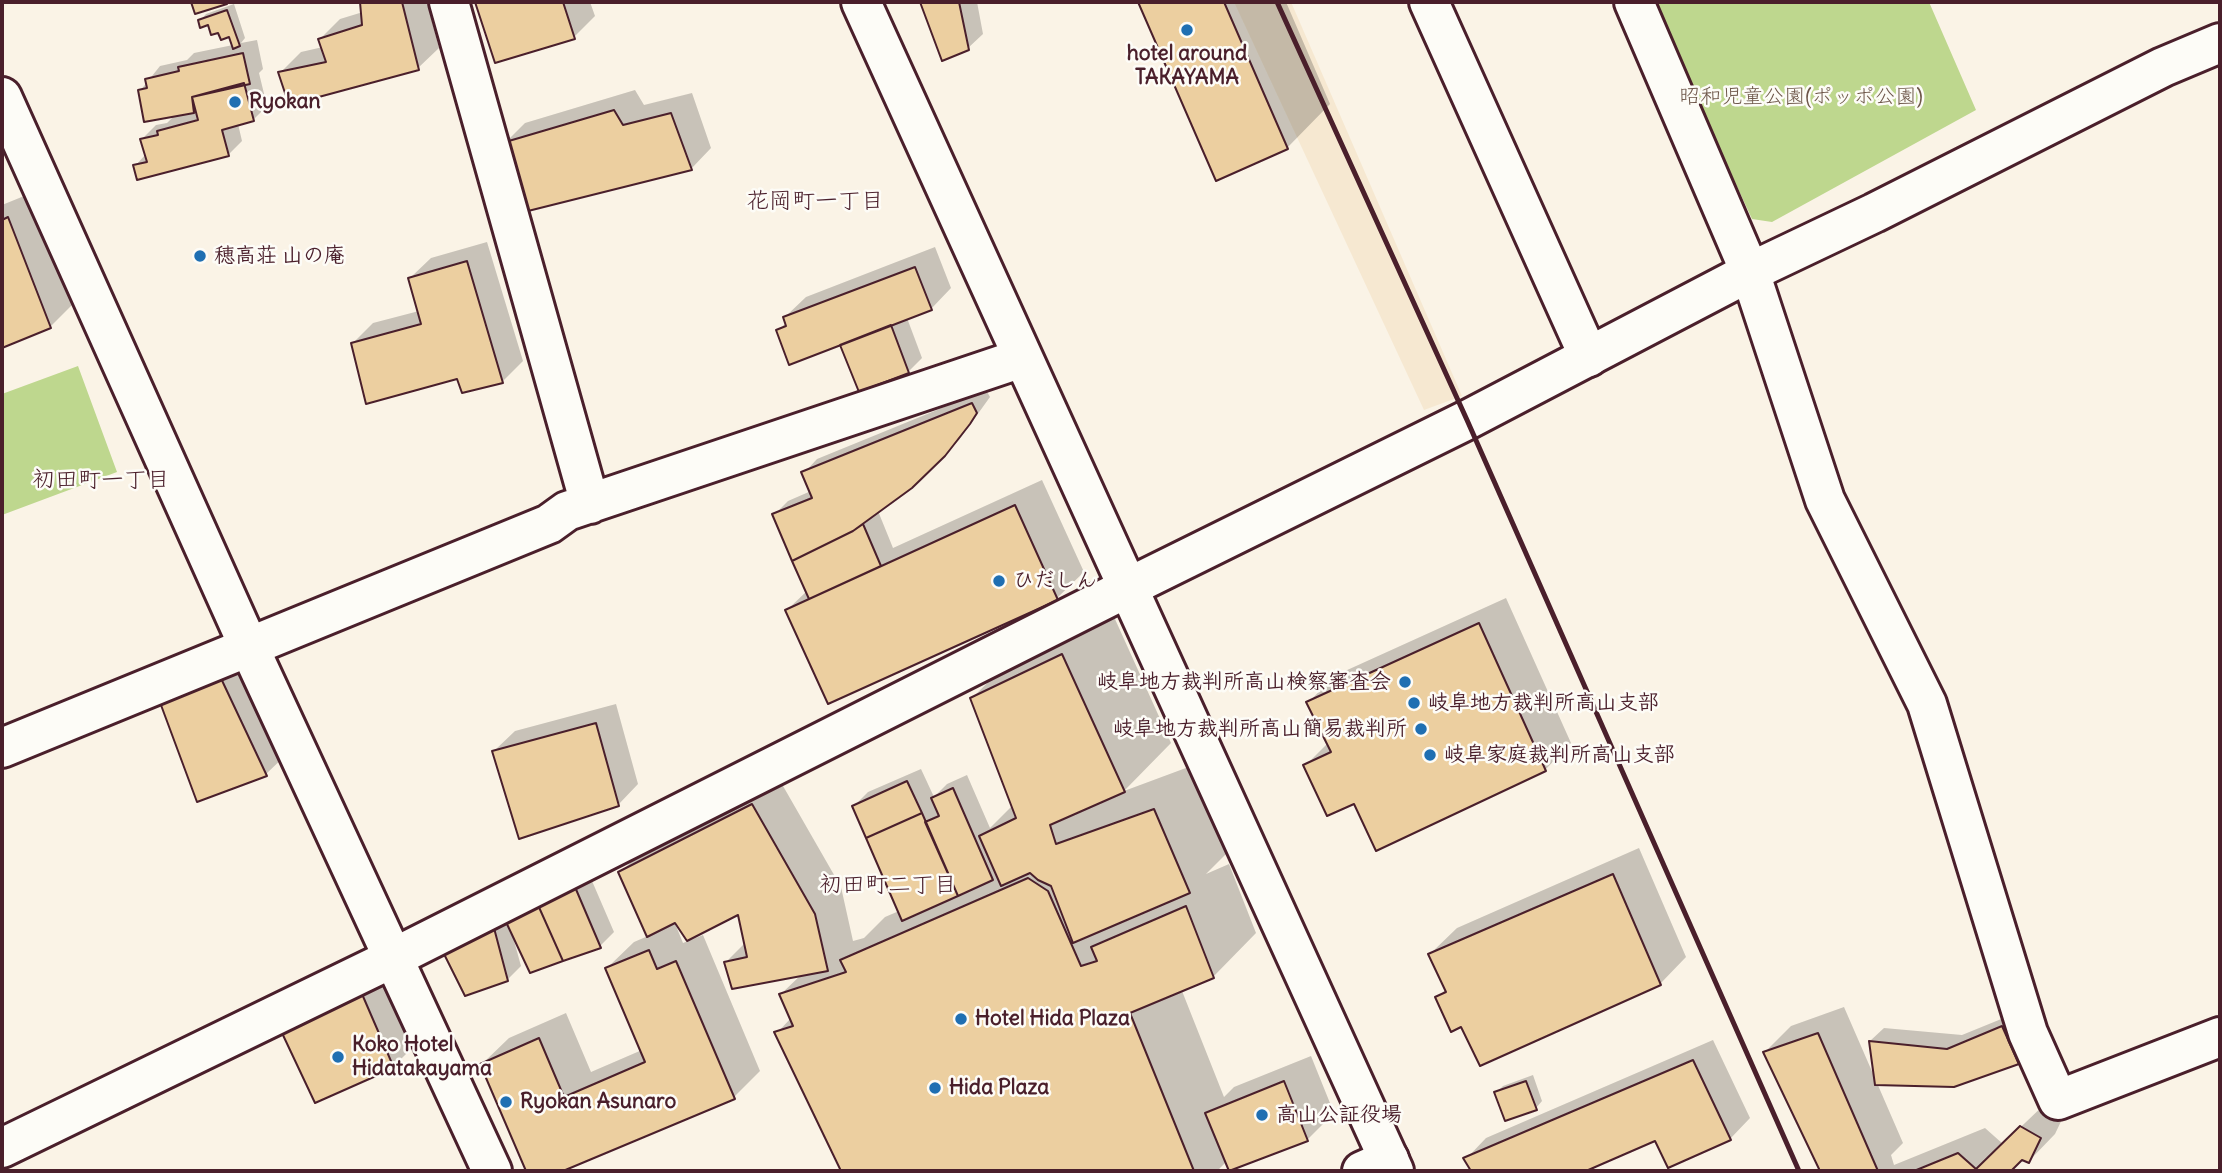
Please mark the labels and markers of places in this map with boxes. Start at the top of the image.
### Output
marker: hotel around TAKAYAMA [1179,22,1195,38]
place label: hotel around TAKAYAMA [1127,41,1247,91]
place label: Ryokan [249,89,321,115]
marker: Ryokan [227,94,243,110]
place label: 穂高荘 山の庵 [214,243,345,269]
marker: 穂高荘 山の庵 [192,248,208,264]
place label: ひだしん [1013,568,1097,594]
marker: ひだしん [991,573,1007,589]
place label: 岐阜地方裁判所高山検察審査会 [1097,669,1391,695]
marker: 岐阜地方裁判所高山検察審査会 [1397,674,1413,690]
place label: 岐阜地方裁判所高山支部 [1428,690,1659,716]
marker: 岐阜地方裁判所高山支部 [1406,695,1422,711]
place label: 岐阜地方裁判所高山簡易裁判所 [1113,716,1407,742]
marker: 岐阜地方裁判所高山簡易裁判所 [1413,721,1429,737]
place label: 岐阜家庭裁判所高山支部 [1444,742,1675,768]
marker: 岐阜家庭裁判所高山支部 [1422,747,1438,763]
place label: Hotel Hida Plaza [975,1006,1130,1032]
marker: Hotel Hida Plaza [953,1011,969,1027]
place label: Koko Hotel Hidatakayama [352,1032,492,1082]
marker: Koko Hotel Hidatakayama [330,1049,346,1065]
place label: Hida Plaza [949,1075,1049,1101]
marker: Hida Plaza [927,1080,943,1096]
place label: Ryokan Asunaro [520,1089,676,1115]
marker: Ryokan Asunaro [498,1094,514,1110]
place label: 高山公証役場 [1276,1102,1402,1128]
marker: 高山公証役場 [1254,1107,1270,1123]

